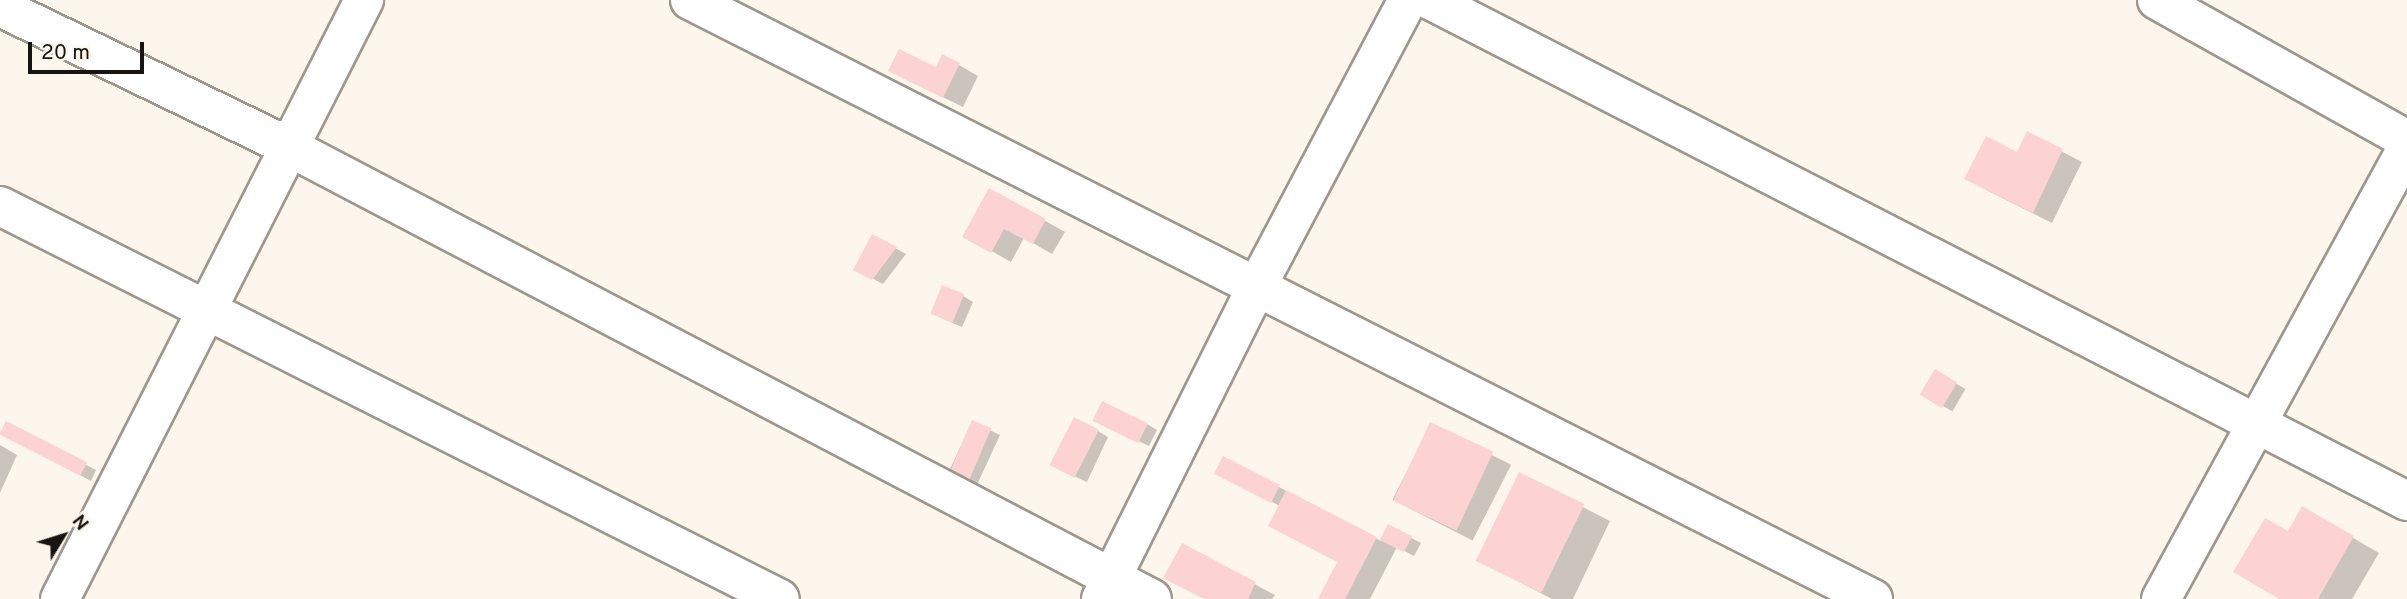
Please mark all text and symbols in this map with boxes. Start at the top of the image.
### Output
scale bar [32,28,147,72]
text: 20 m [41,40,90,67]
north arrow [28,501,98,571]
text: N [66,510,93,536]

